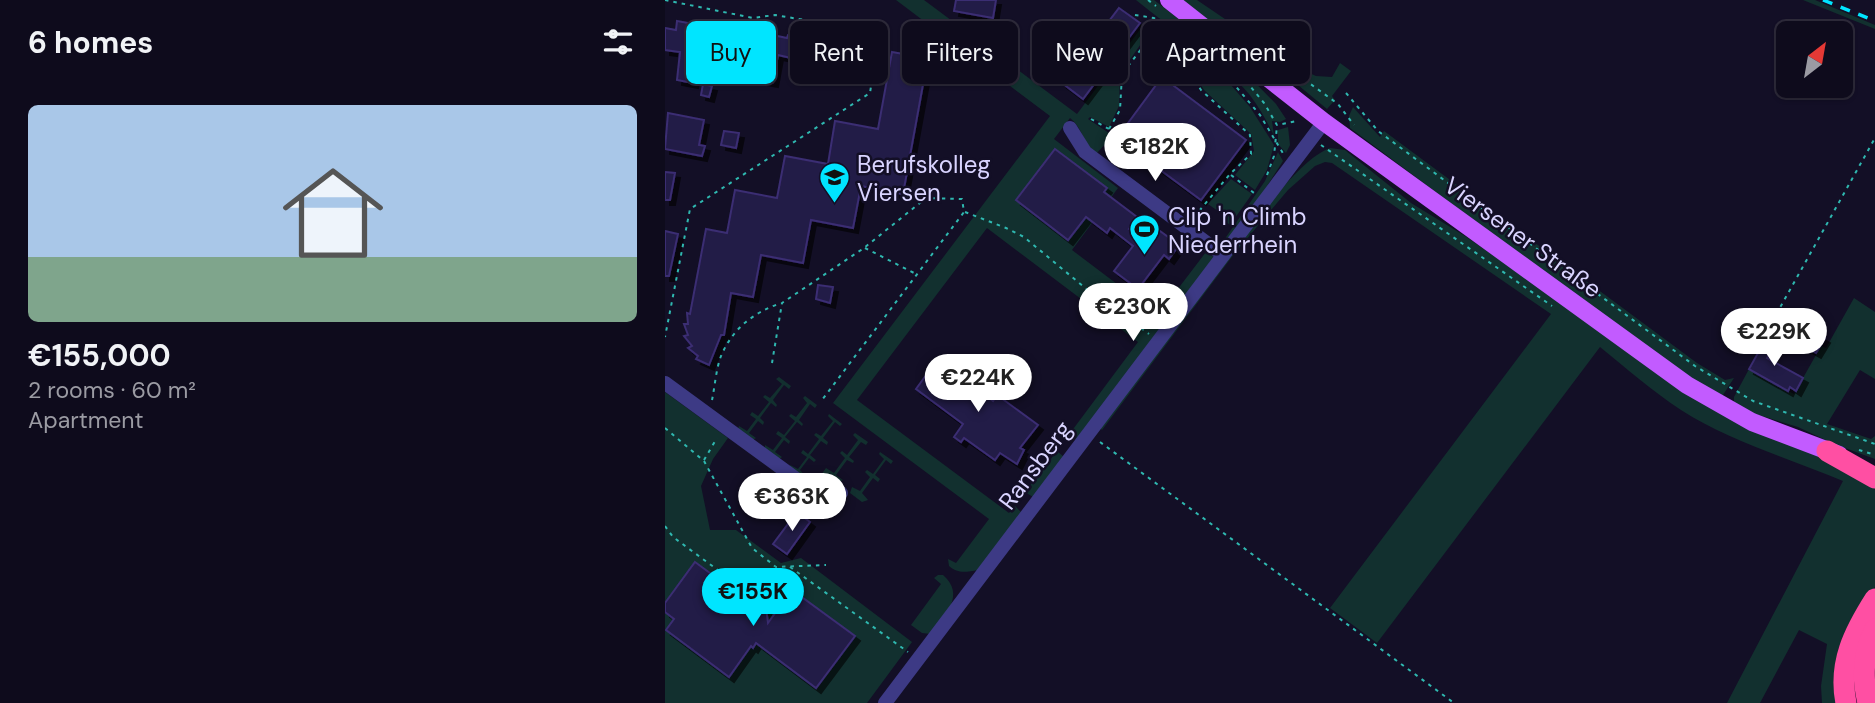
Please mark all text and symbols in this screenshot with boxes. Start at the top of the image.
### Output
chip: Buy [686,21,776,84]
chip: Rent [790,21,888,84]
chip: Filters [902,21,1018,84]
chip: New [1032,21,1128,84]
chip: Apartment [1142,21,1310,84]
north arrow [1776,21,1853,98]
map controls [1776,21,1853,98]
text: 6 homes [28,23,153,62]
icon: filters [599,23,637,61]
pin: €182K [1106,124,1204,183]
text: €182K [1120,131,1190,161]
place label: Berufskolleg Viersen [857,149,991,208]
icon: home [270,150,396,276]
school or university icon: Berufskolleg Viersen [817,161,851,205]
street label: Viersener Straße [1438,169,1608,305]
place label: Clip 'n Climb Niederrhein [1168,201,1306,260]
sports icon: Clip 'n Climb Niederrhein [1128,213,1162,257]
pin: €230K [1084,284,1182,343]
text: €230K [1095,291,1171,321]
pin: €229K [1725,308,1823,368]
text: €229K [1737,316,1811,346]
text: €155,000 [28,336,171,375]
pin: €224K [929,354,1027,414]
text: €224K [941,362,1015,392]
text: 2 rooms · 60 m² [28,375,196,405]
text: Apartment [28,405,143,435]
street label: Ransberg [991,414,1079,516]
pin: €363K [743,474,841,533]
text: €363K [754,481,830,511]
pin: €155K [704,568,802,628]
text: €155K [718,576,788,606]

